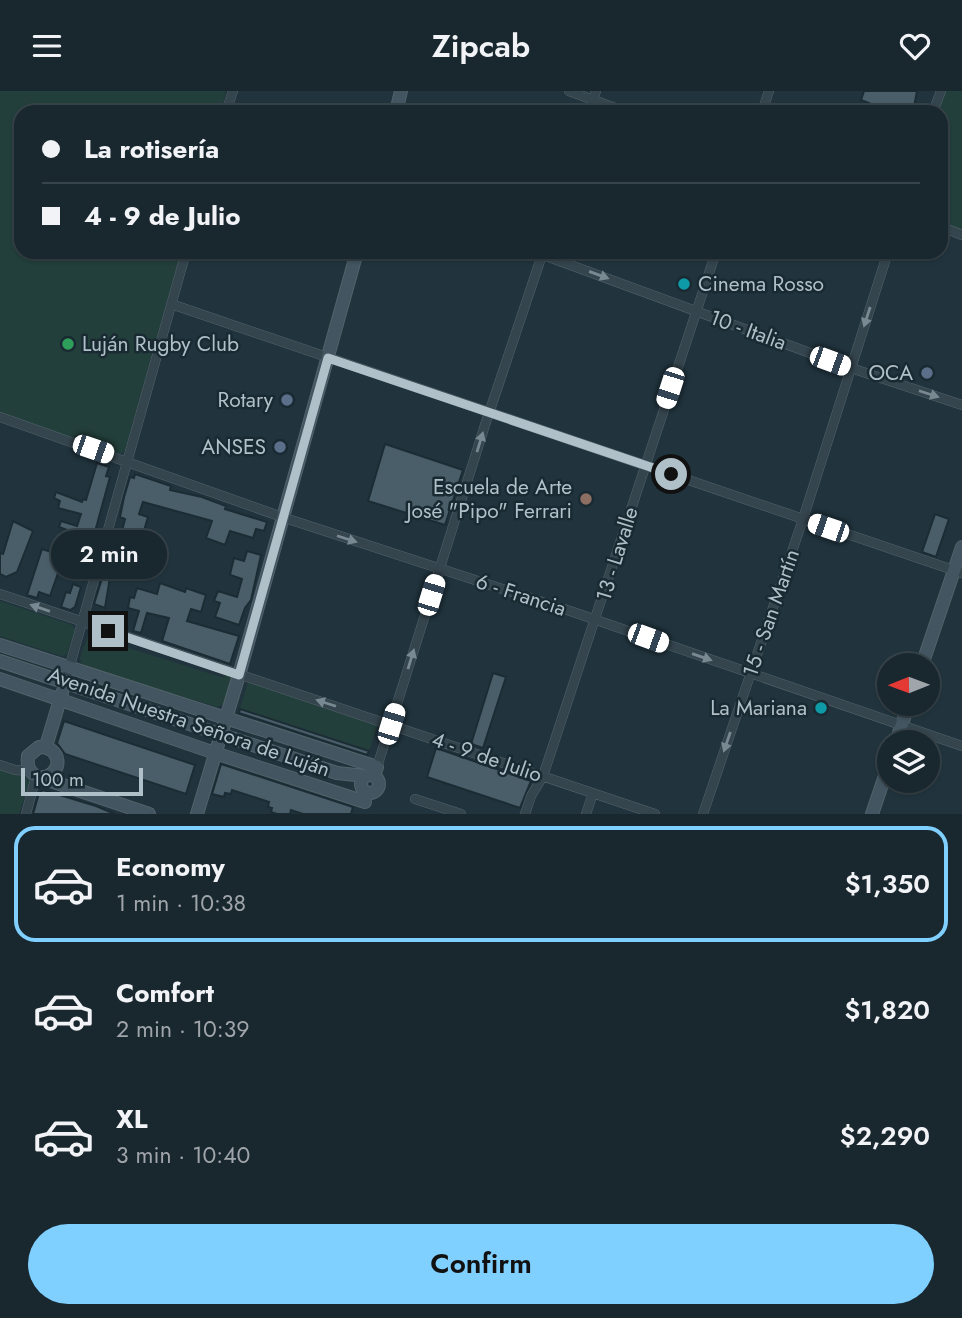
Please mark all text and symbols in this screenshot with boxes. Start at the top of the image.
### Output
text: Zipcab [432,23,530,69]
icon: menu [28,27,66,65]
icon: heart [896,27,934,65]
text: La rotisería [84,130,219,168]
text: 4 - 9 de Julio [84,197,241,235]
place label: Cinema Rosso [698,269,824,299]
one-way arrow [589,270,610,281]
marker: Cinema Rosso [676,276,692,292]
street label: 10 - Italia [705,302,791,358]
one-way arrow [861,307,872,328]
place label: Luján Rugby Club [82,329,239,359]
marker: Luján Rugby Club [60,336,76,352]
car [807,344,854,378]
place label: OCA [868,358,913,388]
car [654,365,687,411]
marker: OCA [919,365,935,381]
place label: Rotary [218,385,274,415]
one-way arrow [918,389,939,400]
marker: Rotary [279,392,295,408]
car [70,432,117,466]
place label: ANSES [201,432,266,462]
one-way arrow [475,432,485,453]
marker: ANSES [272,439,288,455]
route start [655,458,687,490]
place label: Escuela de Arte José "Pipo" Ferrari [403,472,572,526]
marker: Escuela de Arte José "Pipo" Ferrari [578,491,594,507]
street label: 13 - Lavalle [588,503,646,605]
car [805,511,852,545]
callout: 2 min [50,529,166,579]
one-way arrow [337,534,358,544]
text: 2 min [79,537,139,571]
street label: 15 - San Martín [735,545,807,681]
street label: 6 - Francia [472,566,570,624]
car [415,572,448,618]
one-way arrow [30,602,51,613]
route end [92,615,124,647]
car [625,621,672,655]
one-way arrow [406,648,417,669]
one-way arrow [692,652,713,663]
north arrow [877,653,940,716]
map controls [877,653,940,793]
street label: Avenida Nuestra Señora de Luján [44,660,334,784]
place label: La Mariana [710,693,807,723]
one-way arrow [315,697,336,708]
marker: La Mariana [813,700,829,716]
car [375,701,408,747]
street label: 4 - 9 de Julio [428,724,546,790]
button: layers [877,730,940,793]
one-way arrow [721,732,732,753]
scale bar [21,765,144,797]
text: 100 m [32,766,84,793]
text: Economy [116,848,225,886]
icon: car [32,853,95,916]
text: $1,350 [845,865,930,903]
text: 1 min · 10:38 [116,886,246,920]
text: Comfort [116,974,214,1012]
icon: car [32,979,95,1042]
text: $1,820 [844,991,930,1029]
text: 2 min · 10:39 [116,1012,250,1046]
text: XL [116,1100,148,1138]
icon: car [32,1105,95,1168]
text: $2,290 [840,1117,930,1155]
text: 3 min · 10:40 [116,1138,250,1172]
button: Confirm [28,1224,934,1304]

